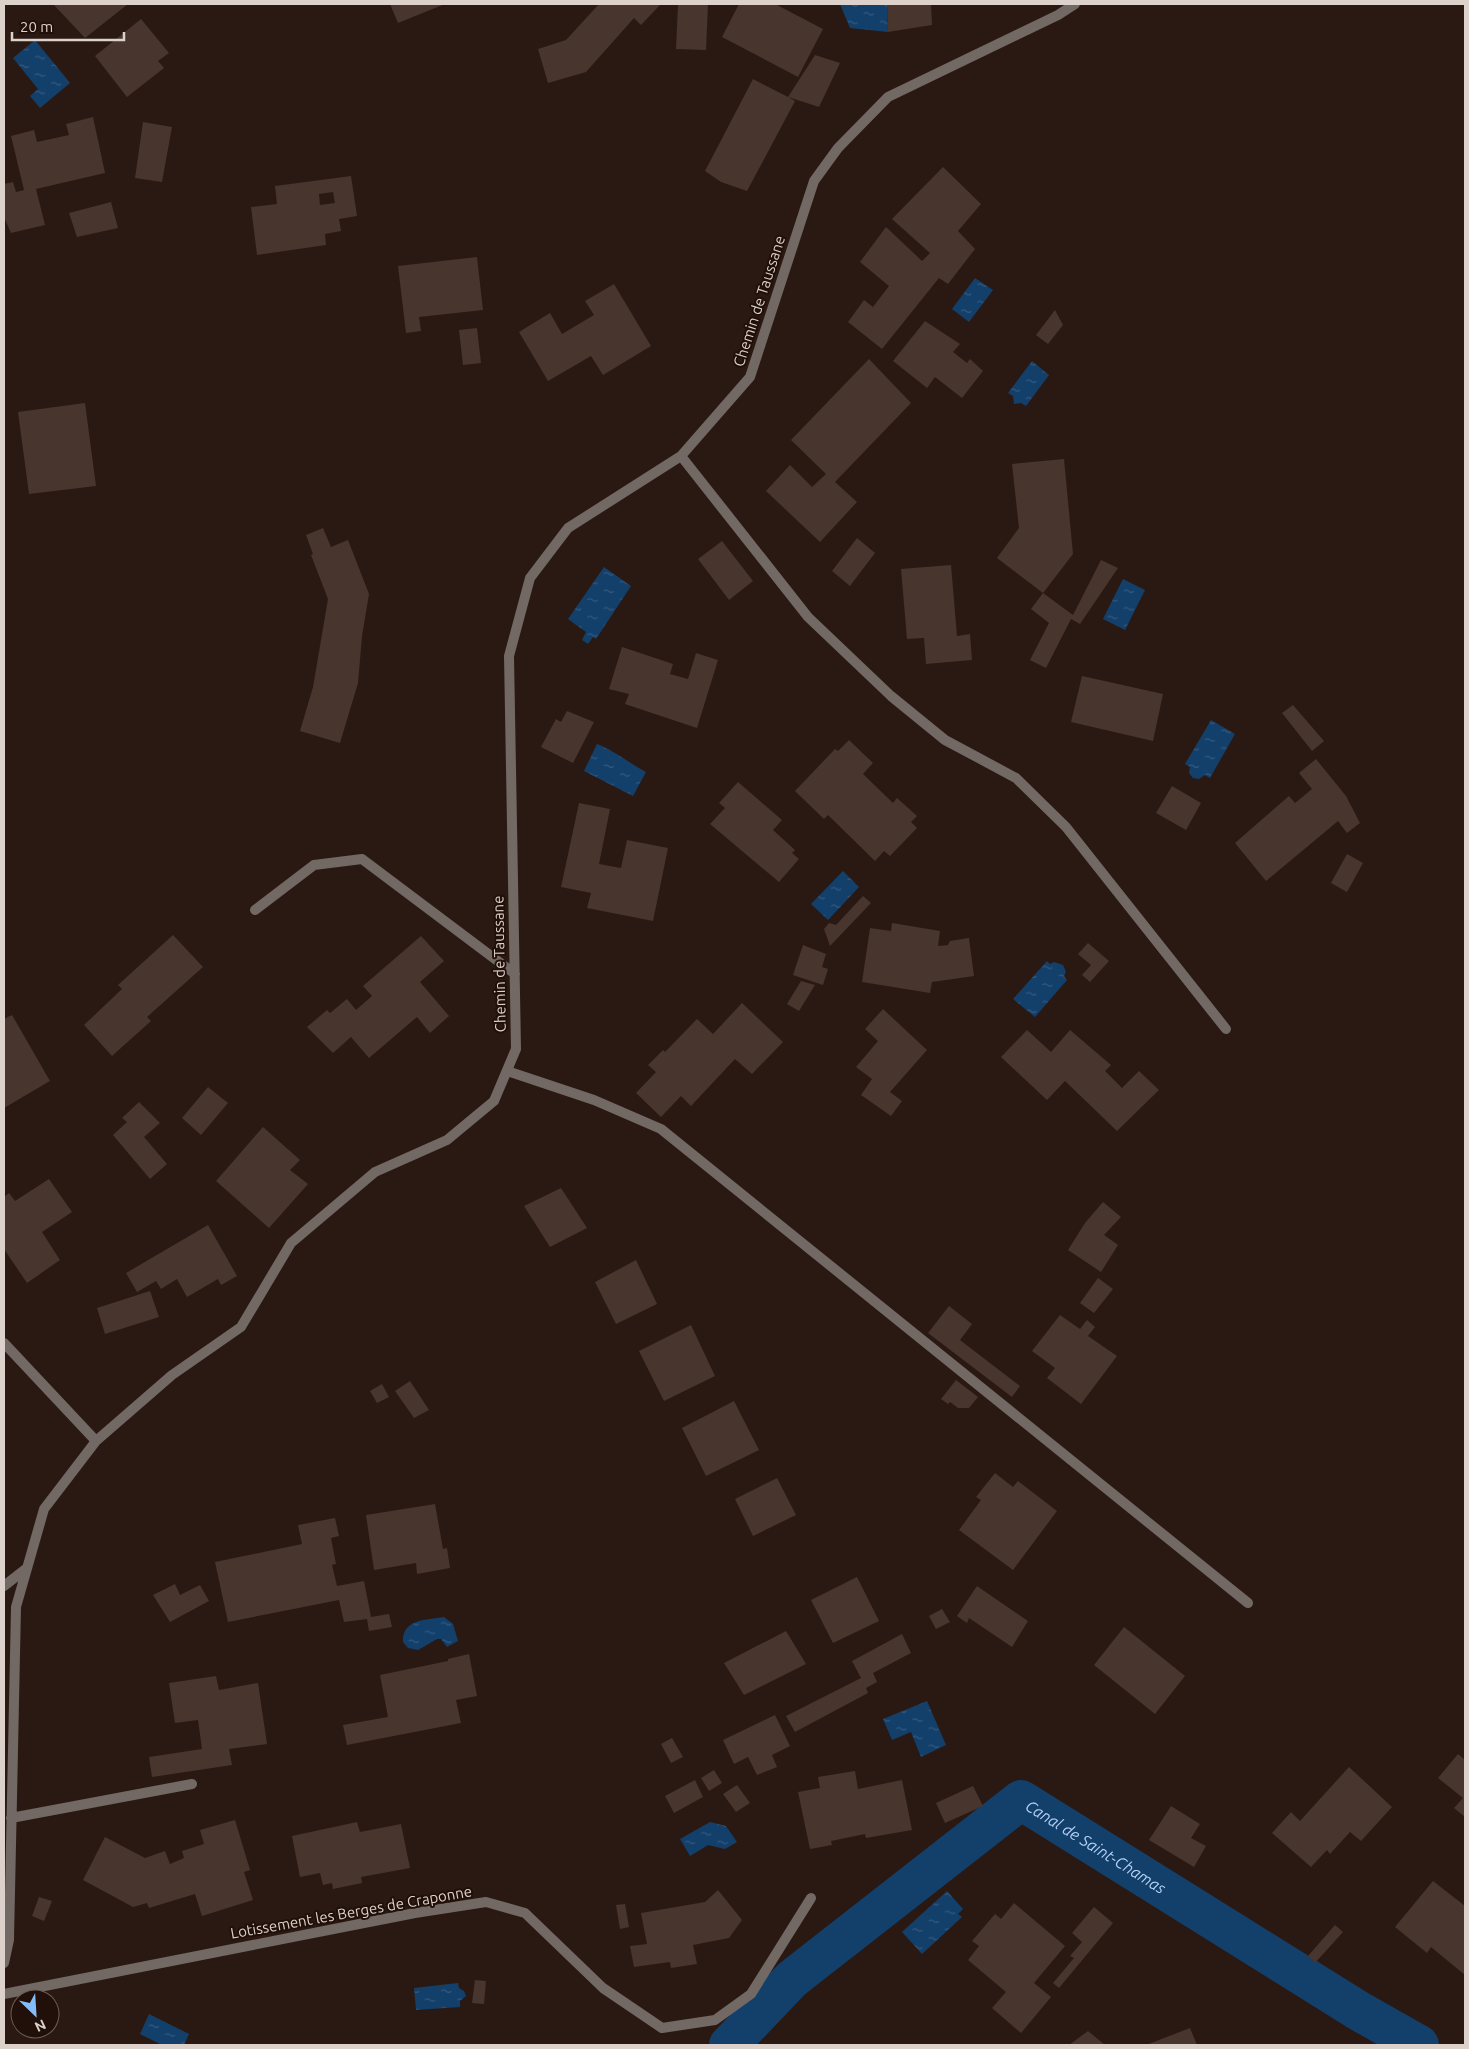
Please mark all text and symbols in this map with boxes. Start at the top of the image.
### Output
scale bar [12,10,125,42]
text: 20 m [20,18,53,35]
street label: Chemin de Taussane [730,233,788,369]
street label: Chemin de Taussane [489,895,509,1033]
water label: Canal de Saint-Chamas [1022,1796,1169,1897]
street label: Lotissement les Berges de Craponne [229,1882,473,1942]
north arrow [10,1989,60,2039]
text: N [32,2016,49,2035]

